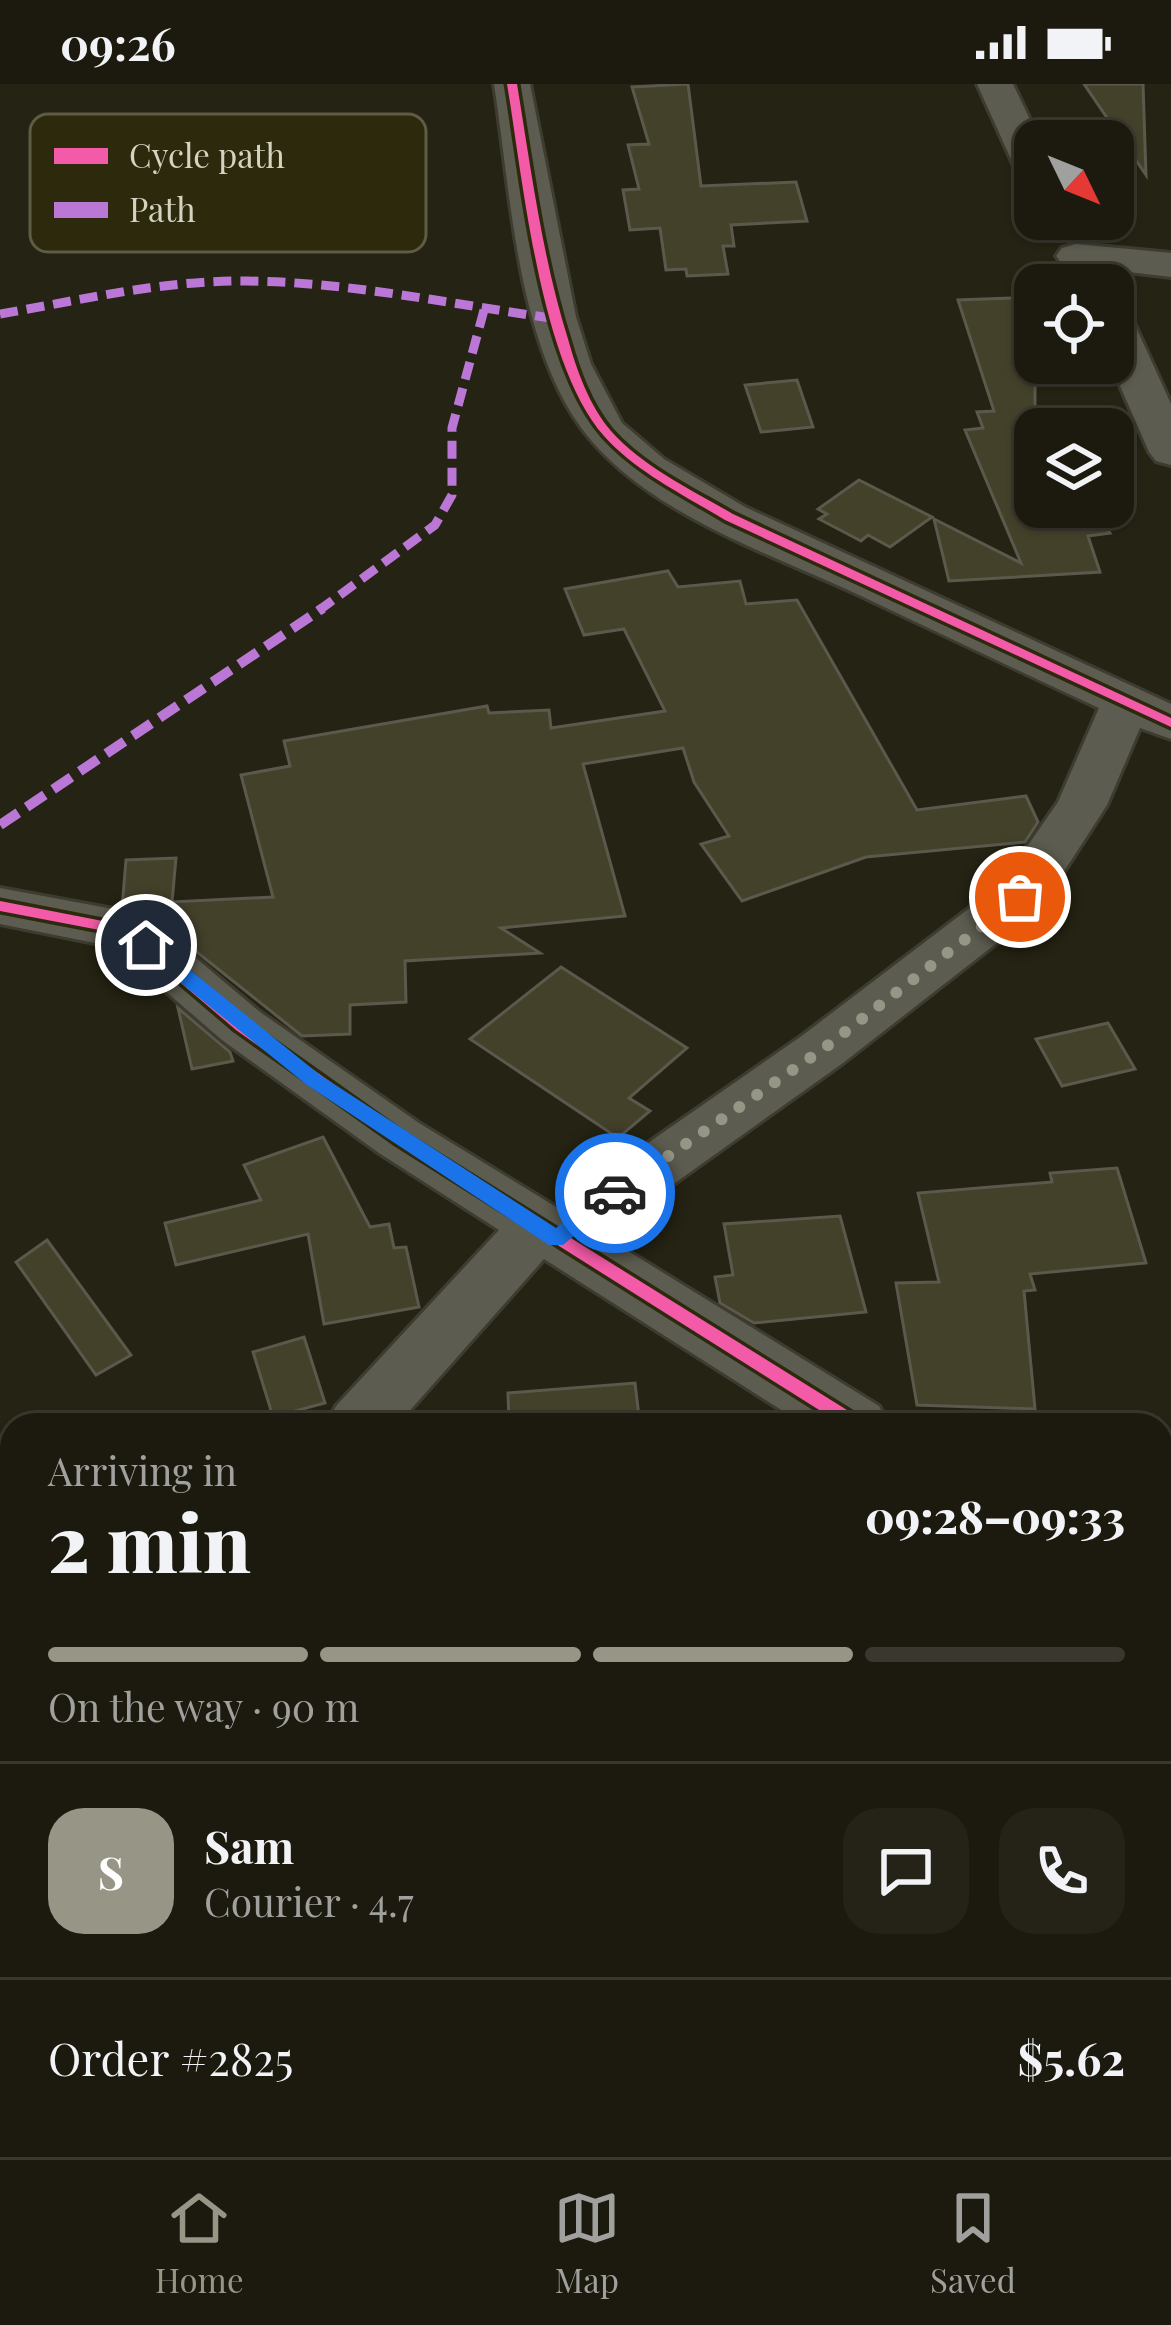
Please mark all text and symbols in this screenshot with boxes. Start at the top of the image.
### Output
text: 09:26 [60,12,176,72]
legend [30,114,426,252]
north arrow [1014,120,1134,240]
map controls [1014,120,1134,528]
text: Cycle path [129,132,285,176]
text: Path [129,186,196,230]
button: locate [1014,264,1134,384]
button: layers [1014,408,1134,528]
pin [969,846,1071,948]
icon: bag [987,864,1053,930]
pin [95,894,197,996]
icon: home [113,912,179,978]
courier [555,1133,675,1253]
icon: car [582,1160,648,1226]
text: Arriving in [48,1444,237,1496]
text: 09:28–09:33 [865,1485,1125,1545]
text: 2 min [48,1489,251,1593]
text: On the way · 90 m [48,1680,360,1732]
button: chat [843,1808,969,1934]
button: phone [999,1808,1125,1934]
text: Sam [204,1815,294,1875]
text: S [98,1841,124,1901]
text: Courier · 4.7 [204,1875,414,1927]
text: Order #2825 [48,2027,294,2087]
text: $5.62 [1018,2027,1125,2087]
tab: Home [155,2185,244,2301]
tab: Map [554,2185,620,2301]
tab: Saved [930,2185,1016,2301]

